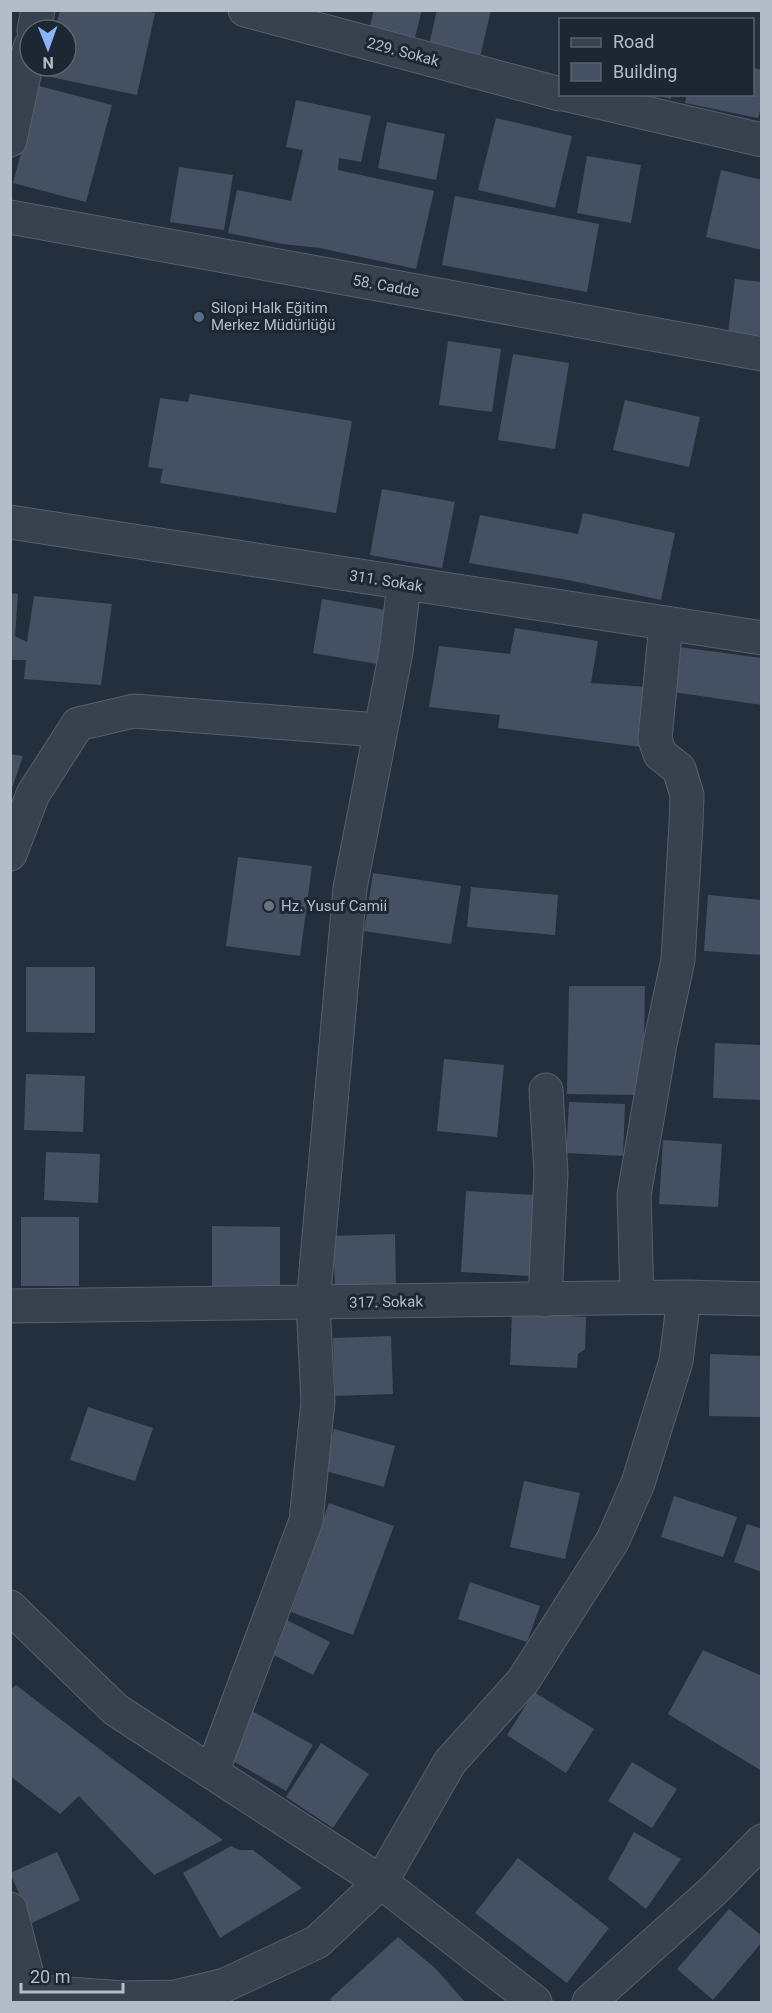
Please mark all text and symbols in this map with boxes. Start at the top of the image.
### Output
north arrow [18,18,78,78]
legend [559,18,754,96]
text: Road [613,31,654,52]
street label: 229. Sokak [365,34,441,70]
text: N [42,53,54,72]
text: Building [613,61,677,82]
street label: 58. Cadde [351,271,421,301]
place label: Silopi Halk Eğitim Merkez Müdürlüğü [211,299,336,334]
marker: Silopi Halk Eğitim Merkez Müdürlüğü [192,310,206,324]
street label: 311. Sokak [348,566,424,596]
place label: Hz. Yusuf Camii [281,897,387,915]
marker: Hz. Yusuf Camii [262,899,276,913]
street label: 317. Sokak [349,1292,423,1312]
scale bar [21,1956,123,1994]
text: 20 m [30,1966,70,1987]

